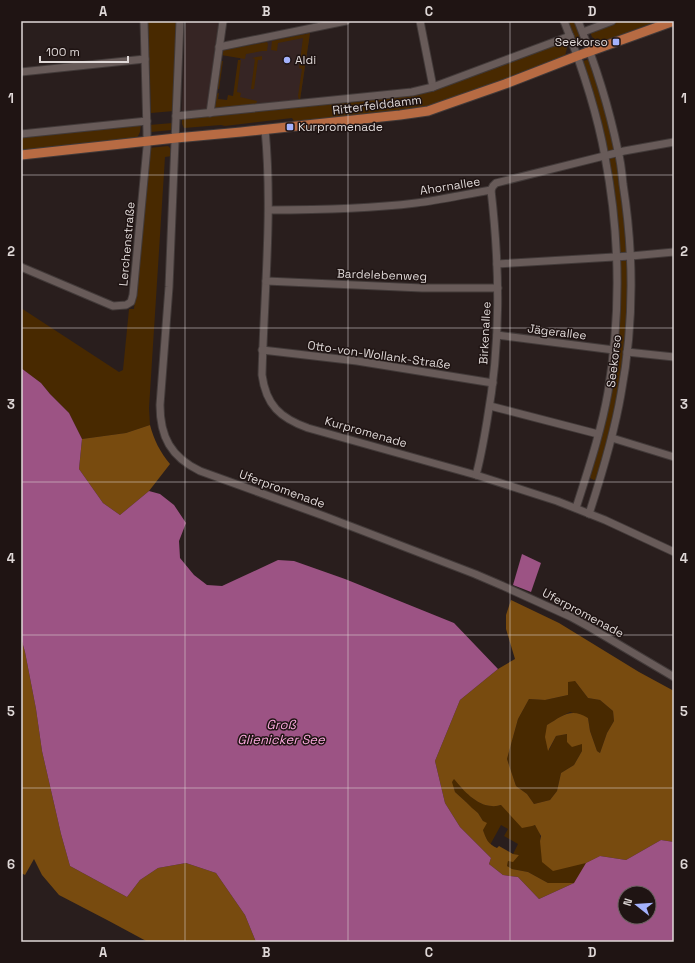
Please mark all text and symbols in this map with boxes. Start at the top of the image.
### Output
text: A [99,3,108,20]
text: B [262,3,271,20]
text: C [425,3,433,20]
text: D [588,3,597,20]
place label: Seekorso [555,34,608,50]
marker: Seekorso [611,37,621,47]
scale bar [40,38,128,64]
text: 100 m [46,44,80,60]
place label: Aldi [295,52,316,68]
marker: Aldi [282,55,292,65]
text: 1 [8,90,14,107]
text: 1 [681,90,687,107]
street label: Ritterfelddamm [332,92,422,118]
place label: Kurpromenade [298,119,383,135]
marker: Kurpromenade [285,122,295,132]
street label: Ahornallee [419,173,481,199]
street label: Lerchenstraße [115,201,139,287]
text: 2 [7,243,15,260]
text: 2 [680,243,688,260]
street label: Bardelebenweg [337,265,427,285]
street label: Birkenallee [475,301,495,365]
street label: Jägerallee [526,320,588,344]
street label: Seekorso [603,334,625,388]
street label: Otto-von-Wollank-Straße [306,337,452,373]
text: 3 [7,396,15,413]
text: 3 [680,396,688,413]
street label: Kurpromenade [323,413,409,451]
street label: Uferpromenade [237,466,327,512]
text: 4 [7,550,15,567]
text: 4 [680,550,688,567]
street label: Uferpromenade [539,585,627,641]
text: 5 [7,703,15,720]
text: 5 [680,703,688,720]
water label: Groß Glienicker See [237,716,326,748]
text: 6 [7,856,15,873]
text: 6 [680,856,688,873]
north arrow [617,885,657,925]
text: N [620,897,635,908]
text: A [99,944,108,961]
text: B [262,944,271,961]
text: C [425,944,433,961]
text: D [588,944,597,961]

